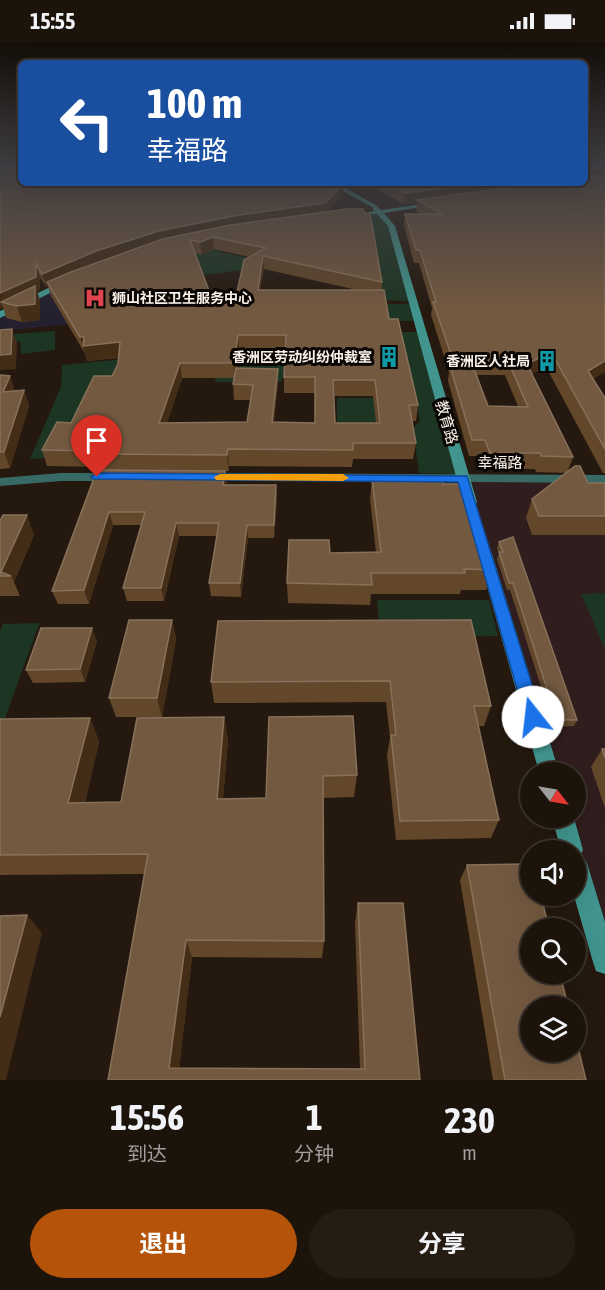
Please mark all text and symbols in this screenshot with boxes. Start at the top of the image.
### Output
text: 15:55 [30,8,75,34]
text: 100 m [147,79,242,127]
icon: left [48,84,126,162]
text: 幸福路 [147,135,228,166]
hospital icon: 狮山社区卫生服务中心 [83,286,107,310]
place label: 狮山社区卫生服务中心 [112,290,252,306]
building icon: 香洲区劳动纠纷仲裁室 [377,345,401,369]
place label: 香洲区劳动纠纷仲裁室 [232,349,372,365]
building icon: 香洲区人社局 [535,349,559,373]
place label: 香洲区人社局 [446,353,530,369]
street label: 教育路 [433,398,461,446]
pin [71,415,122,477]
icon: arrive [80,424,113,457]
street label: 幸福路 [477,454,523,471]
position arrow [501,685,565,749]
north arrow [520,762,586,828]
map controls [520,762,586,1062]
button: sound [520,840,586,906]
button: search [520,918,586,984]
button: layers [520,996,586,1062]
text: 15:56 [110,1096,184,1138]
text: 1 [306,1096,323,1138]
text: 230 [444,1099,495,1141]
text: m [462,1141,477,1164]
text: 到达 [127,1142,167,1165]
text: 分钟 [294,1142,334,1165]
button: 退出 [30,1209,297,1278]
button: 分享 [309,1209,575,1278]

